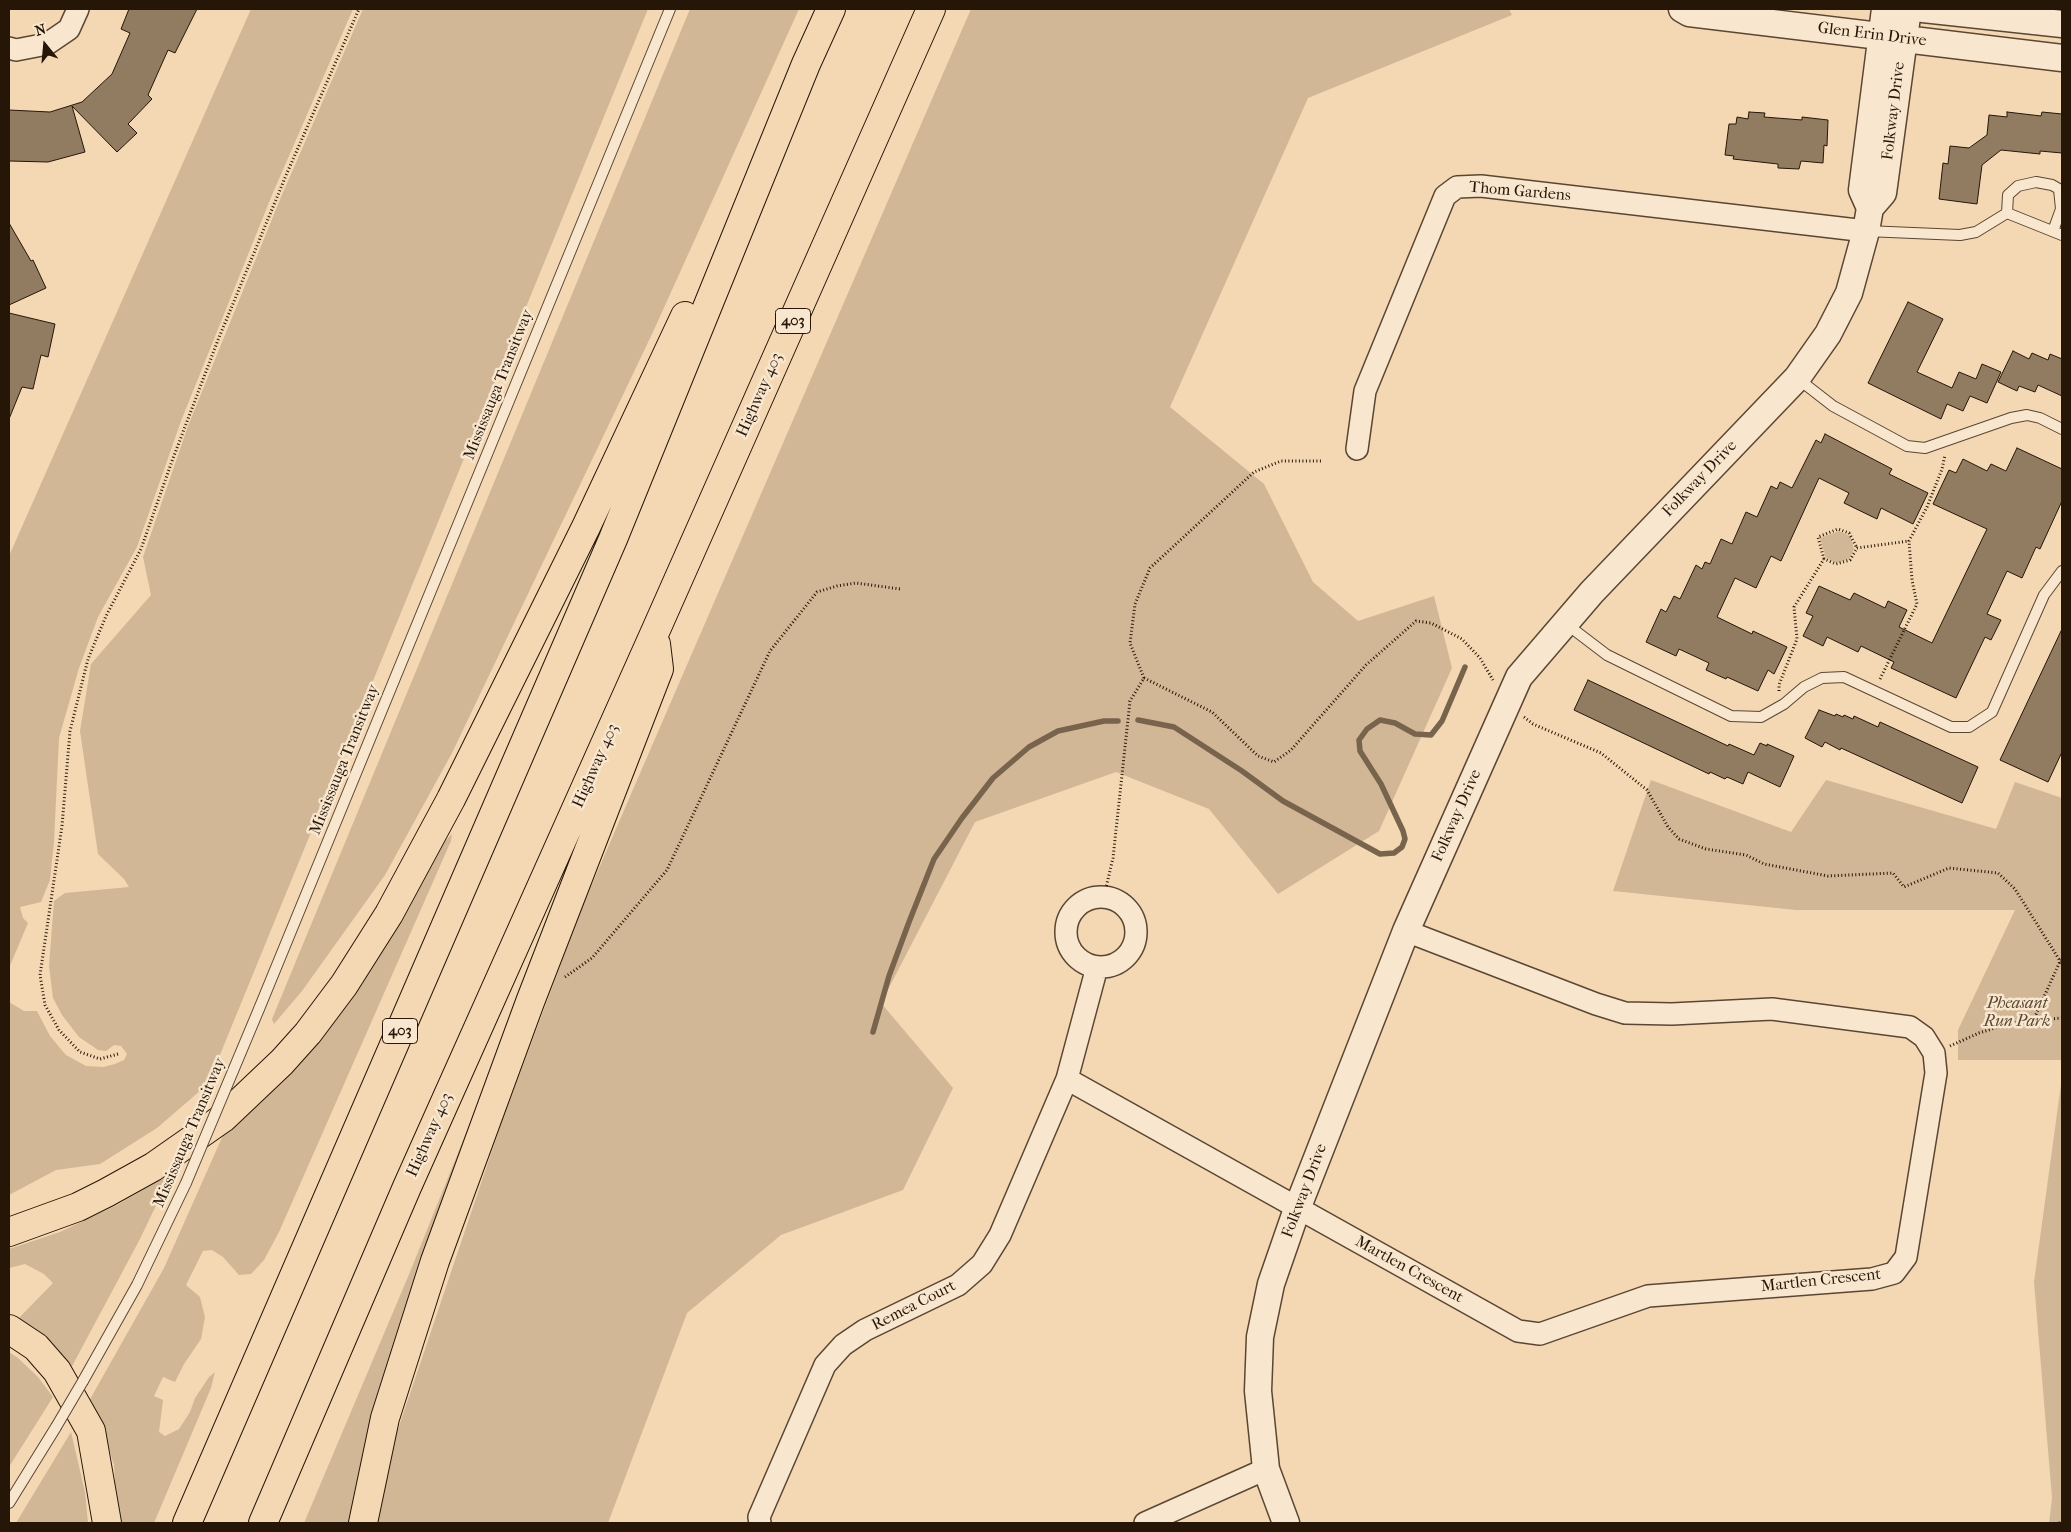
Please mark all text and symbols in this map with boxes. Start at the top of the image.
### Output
street label: Glen Erin Drive [1817,19,1927,51]
north arrow [20,20,70,70]
text: N [33,20,48,40]
street label: Folkway Drive [1878,61,1910,161]
street label: Thom Gardens [1468,178,1572,206]
street label: Mississauga Transitway [460,307,538,463]
road number: 403 [776,308,810,334]
street label: Highway 403 [733,350,787,440]
street label: Folkway Drive [1659,437,1741,521]
street label: Mississauga Transitway [306,682,384,838]
street label: Highway 403 [569,721,623,811]
street label: Folkway Drive [1428,767,1486,865]
park label: Pheasant Run Park [1984,994,2050,1032]
road number: 403 [382,1018,418,1044]
street label: Mississauga Transitway [150,1055,230,1211]
street label: Highway 403 [403,1090,457,1180]
street label: Folkway Drive [1278,1141,1332,1241]
street label: Martlen Crescent [1352,1232,1466,1308]
street label: Martlen Crescent [1760,1265,1882,1297]
street label: Remea Court [869,1277,959,1335]

